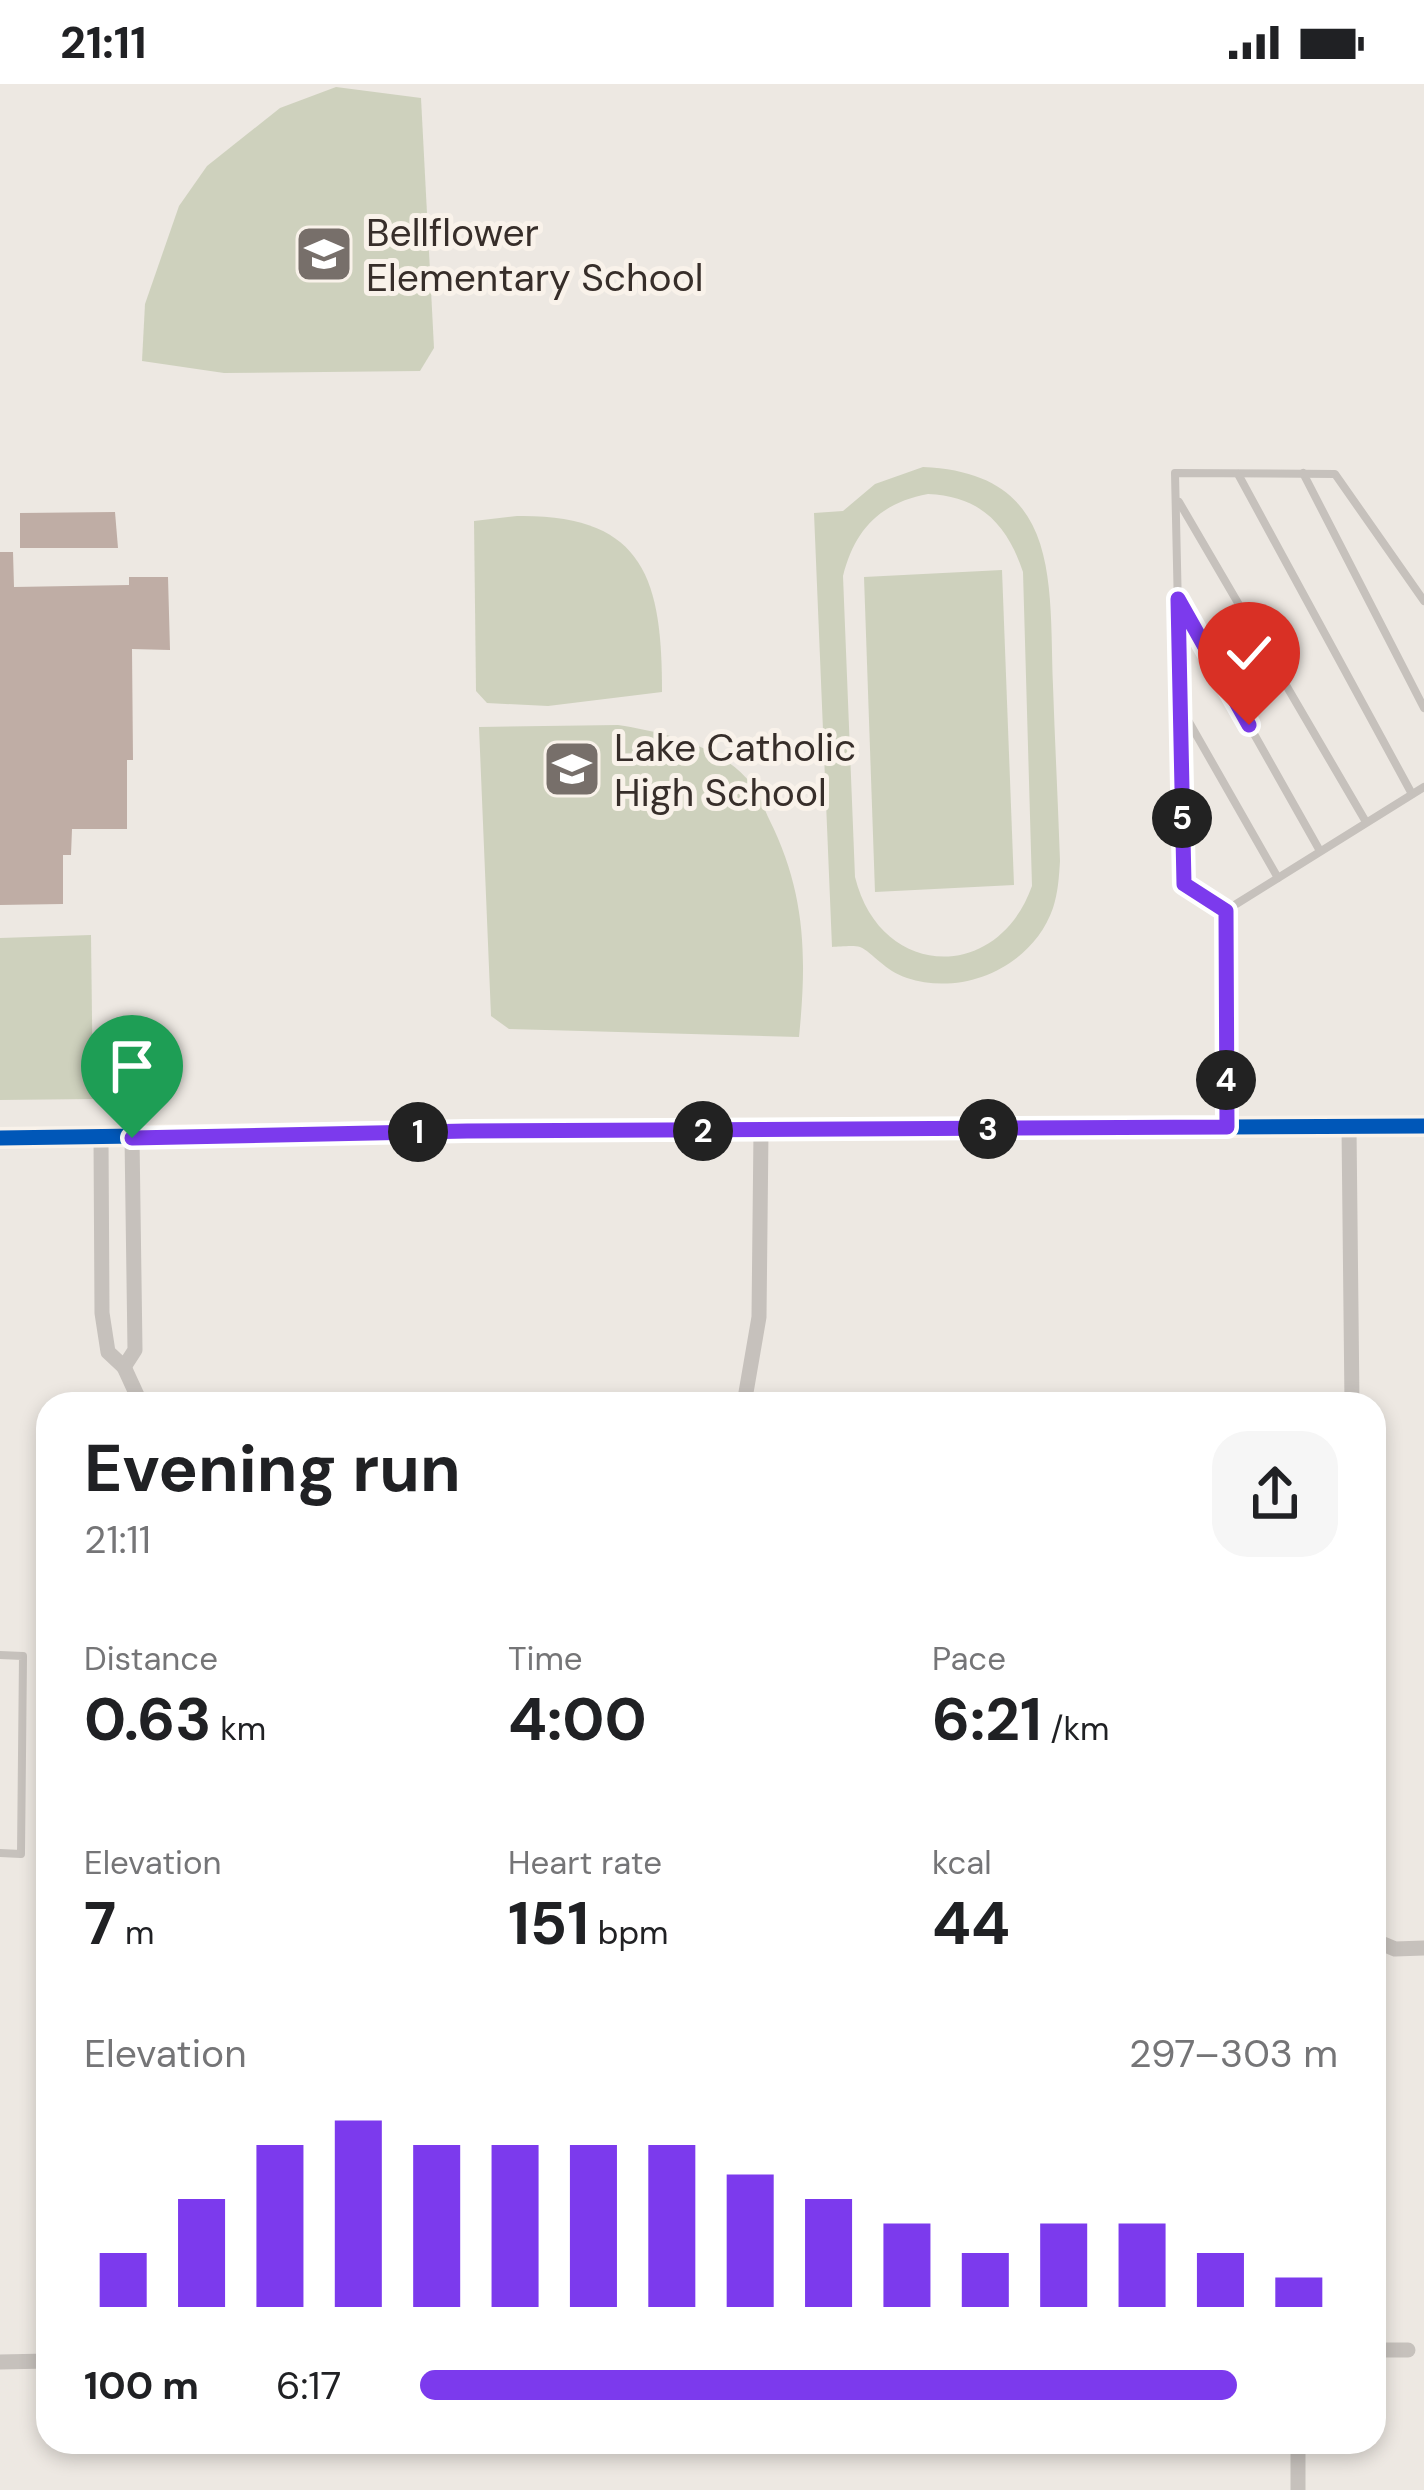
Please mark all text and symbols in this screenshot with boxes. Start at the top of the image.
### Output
text: 21:11 [60,13,147,72]
place label: Bellflower Elementary School [366,207,703,303]
school or university icon: Bellflower Elementary School [293,223,355,285]
pin [1198,602,1300,725]
icon: check [1216,620,1282,686]
place label: Lake Catholic High School [614,722,856,818]
school or university icon: Lake Catholic High School [541,738,603,800]
pin: 5 [1152,788,1212,848]
text: 5 [1172,796,1192,839]
pin [81,1015,183,1138]
icon: arrive [99,1033,165,1099]
pin: 4 [1196,1050,1256,1110]
text: 4 [1215,1058,1237,1101]
pin: 3 [958,1099,1018,1159]
pin: 2 [673,1101,733,1161]
pin: 1 [388,1102,448,1162]
text: 3 [978,1107,998,1150]
text: 2 [693,1109,713,1152]
text: 1 [412,1110,424,1153]
text: Evening run [84,1426,461,1511]
button: share [1212,1431,1338,1557]
text: 21:11 [84,1514,151,1565]
text: Distance [84,1637,218,1680]
text: Time [508,1637,583,1680]
text: Pace [932,1637,1006,1680]
text: 0.63 [84,1680,211,1759]
text: 4:00 [508,1680,647,1759]
text: 6:21 [932,1680,1042,1759]
text: km [211,1707,266,1750]
text: /km [1042,1707,1110,1750]
text: Elevation [84,1841,222,1884]
text: Heart rate [508,1841,662,1884]
text: kcal [932,1841,992,1884]
text: 7 [84,1884,116,1963]
text: 151 [508,1884,589,1963]
text: 44 [932,1884,1010,1963]
text: m [116,1911,154,1954]
text: bpm [589,1911,669,1954]
text: Elevation [84,2028,247,2079]
text: 297–303 m [1129,2028,1338,2079]
text: 100 m [84,2360,199,2411]
text: 6:17 [276,2360,341,2411]

